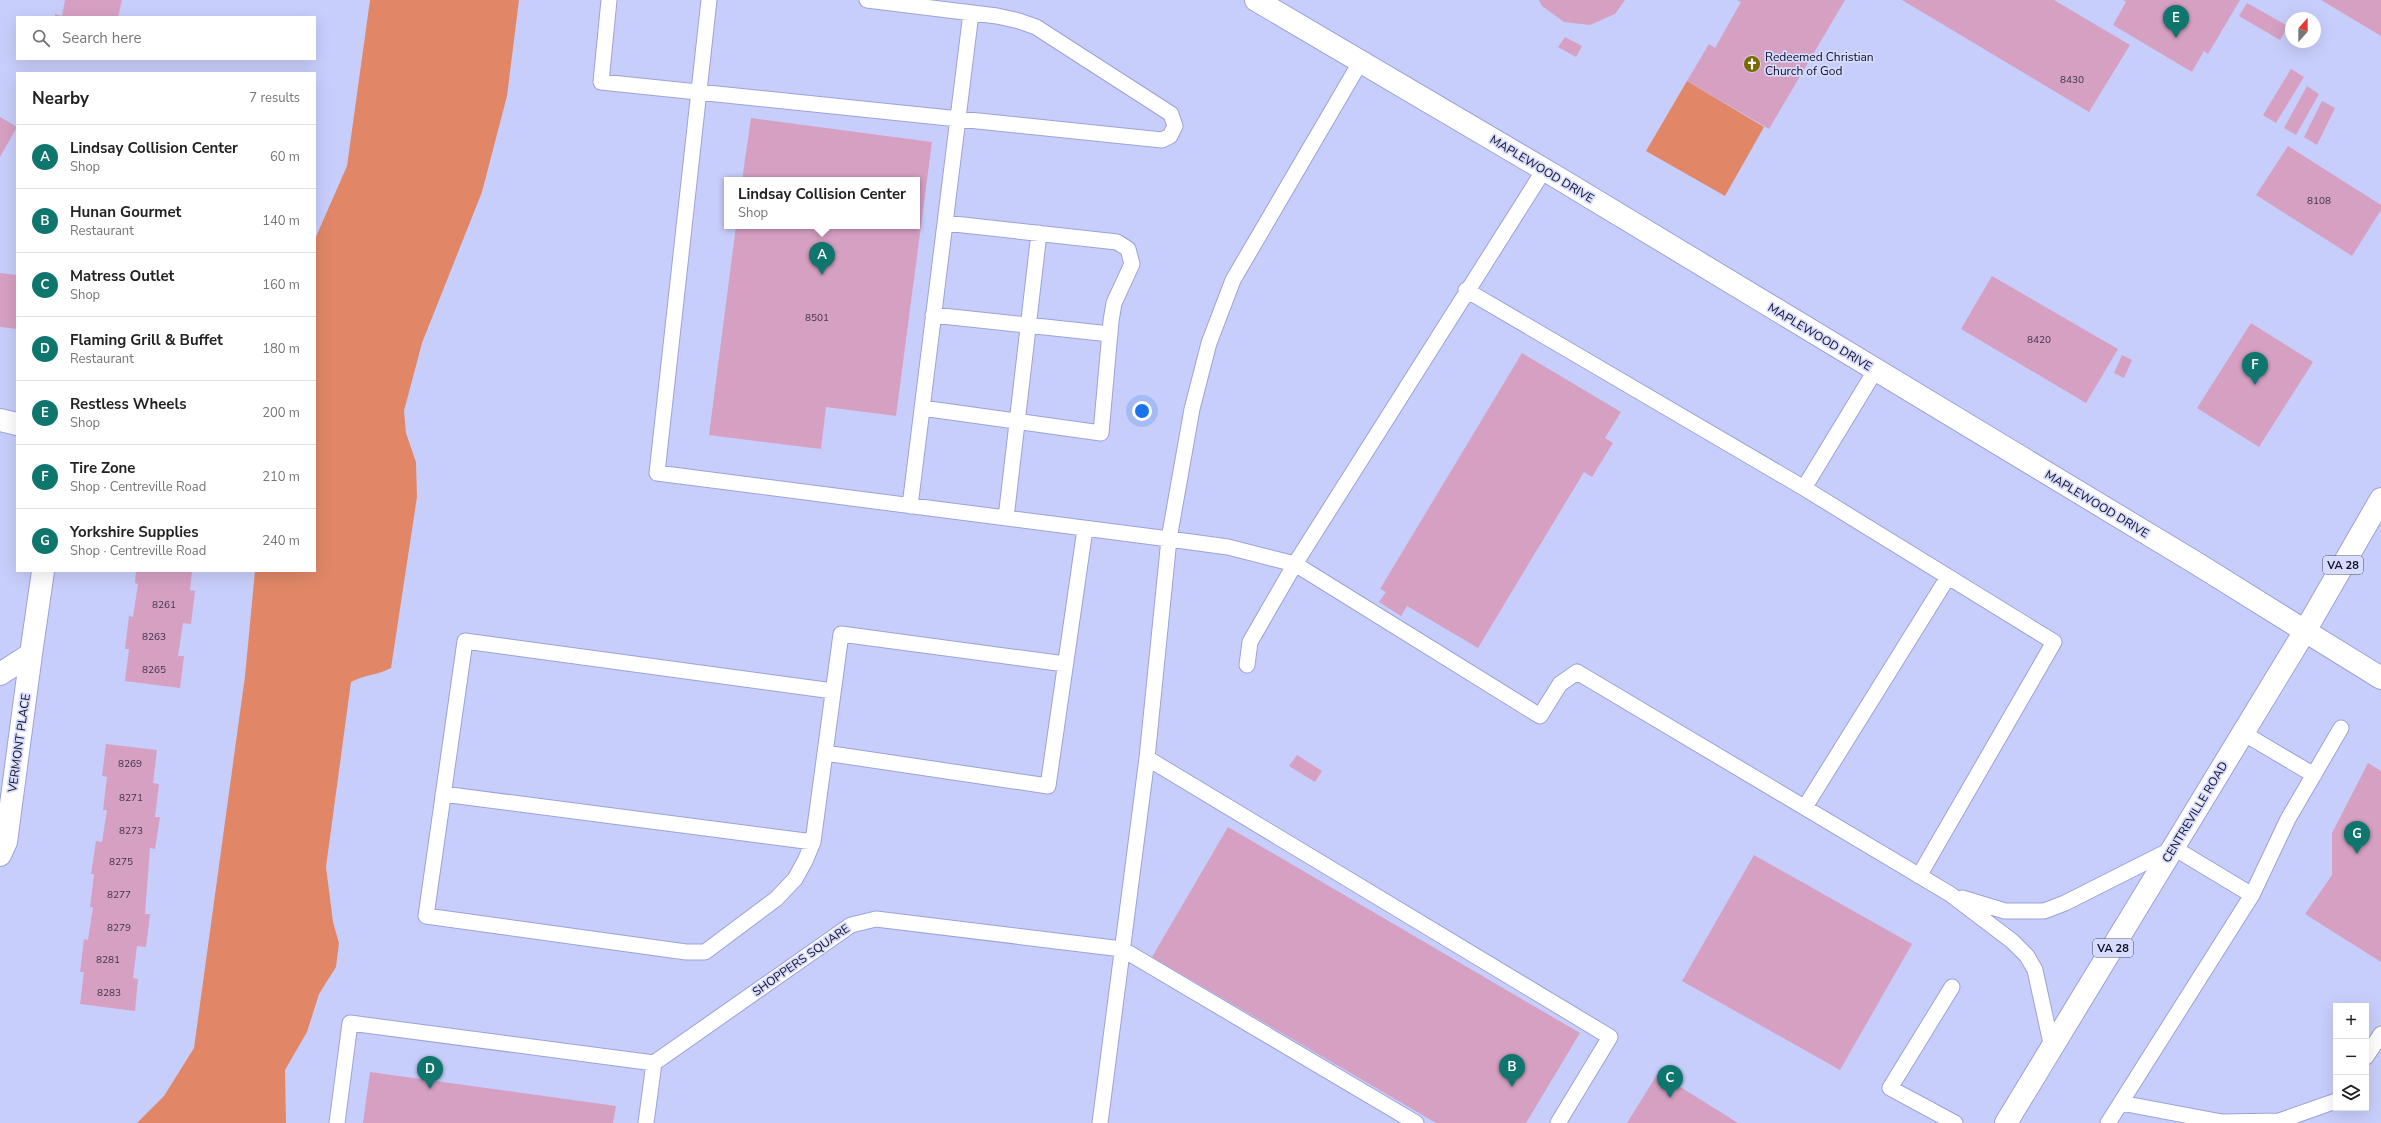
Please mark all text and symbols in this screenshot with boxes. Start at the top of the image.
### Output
pin: E [2163,5,2189,38]
north arrow [2285,12,2321,48]
search box [16,16,316,60]
icon: search [30,27,52,49]
text: Search here [62,28,142,48]
place label: Redeemed Christian Church of God [1765,49,1874,79]
church icon: Redeemed Christian Church of God [1742,54,1762,74]
house number: 8430 [2060,73,2084,87]
text: Nearby [32,87,89,110]
text: 7 results [249,89,300,107]
street label: MAPLEWOOD DRIVE [1487,132,1597,206]
text: Lindsay Collision Center [70,138,238,158]
text: A [40,148,50,166]
text: 60 m [270,148,300,166]
text: Shop [70,158,100,176]
popup [724,177,920,229]
text: Lindsay Collision Center [738,184,906,204]
house number: 8108 [2307,194,2331,208]
text: Hunan Gourmet [70,202,181,222]
text: Shop [738,204,768,222]
text: B [41,212,49,230]
text: 140 m [262,212,300,230]
text: Restaurant [70,222,134,240]
pin: A [809,242,835,275]
text: Matress Outlet [70,266,174,286]
text: C [41,276,49,294]
text: 160 m [262,276,300,294]
text: Shop [70,286,100,304]
street label: MAPLEWOOD DRIVE [1765,300,1875,374]
house number: 8501 [805,311,829,325]
text: Flaming Grill & Buffet [70,330,223,350]
house number: 8420 [2027,333,2051,347]
text: D [40,340,50,358]
text: 180 m [262,340,300,358]
text: Restaurant [70,350,134,368]
pin: F [2242,352,2268,385]
text: Restless Wheels [70,394,187,414]
your location [1132,401,1152,421]
text: E [41,404,49,422]
text: 200 m [262,404,300,422]
text: Shop [70,414,100,432]
text: Tire Zone [70,458,135,478]
street label: MAPLEWOOD DRIVE [2042,467,2152,541]
text: F [41,468,49,486]
text: 210 m [262,468,300,486]
text: Shop · Centreville Road [70,478,206,496]
text: Yorkshire Supplies [70,522,199,542]
text: G [40,532,50,550]
text: 240 m [262,532,300,550]
text: Shop · Centreville Road [70,542,206,560]
road number: VA 28 [2323,556,2363,574]
house number: 8261 [152,598,176,612]
house number: 8263 [142,630,166,644]
house number: 8265 [142,663,166,677]
street label: VERMONT PLACE [4,693,34,794]
house number: 8269 [118,757,142,771]
street label: CENTREVILLE ROAD [2158,758,2232,866]
house number: 8271 [119,791,143,805]
pin: G [2344,821,2370,854]
house number: 8273 [119,824,143,838]
house number: 8275 [109,855,133,869]
house number: 8277 [107,888,131,902]
street label: SHOPPERS SQUARE [749,920,853,1000]
house number: 8279 [107,921,131,935]
road number: VA 28 [2093,939,2133,957]
house number: 8281 [96,953,120,967]
house number: 8283 [97,986,121,1000]
map controls [2333,1003,2369,1111]
button: + [2333,1003,2369,1039]
button: − [2333,1039,2369,1075]
pin: B [1499,1054,1525,1087]
pin: D [417,1056,443,1089]
pin: C [1657,1065,1683,1098]
button: layers [2333,1075,2369,1111]

